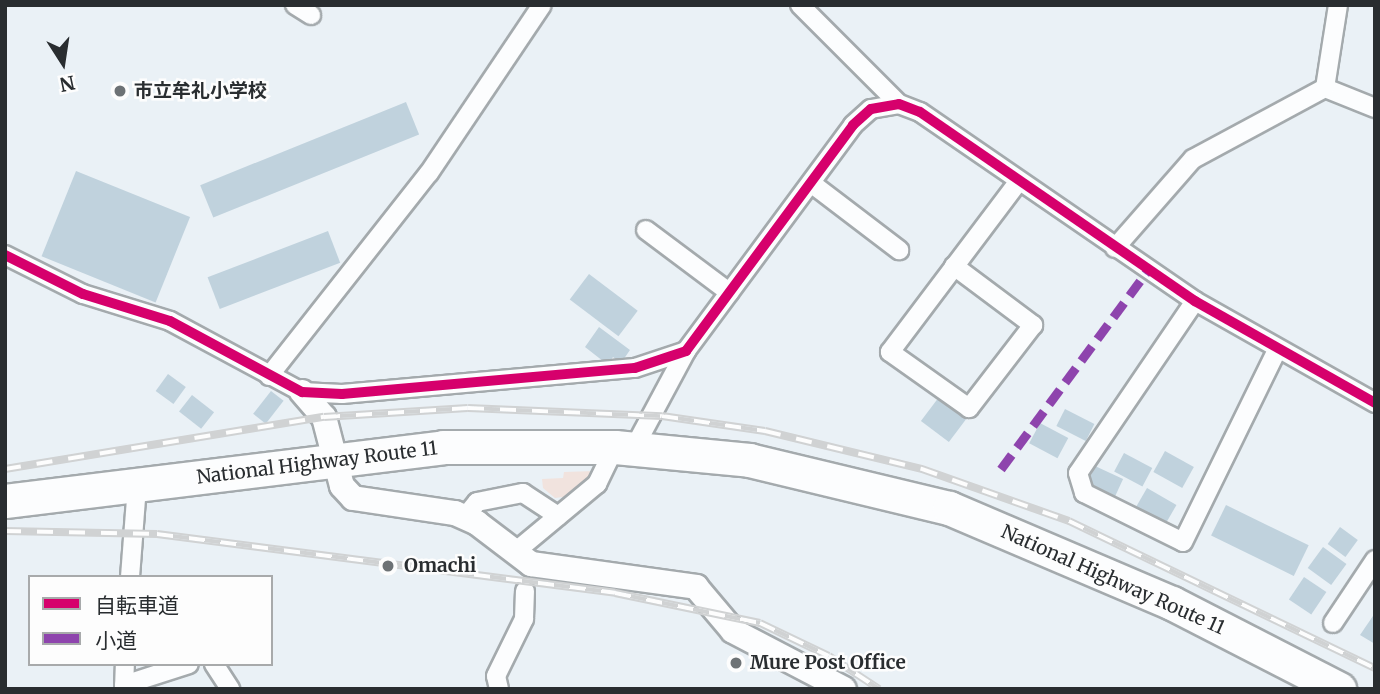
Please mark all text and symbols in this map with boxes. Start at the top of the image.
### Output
north arrow [28,28,98,98]
text: N [58,70,77,97]
place label: 市立牟礼小学校 [134,80,267,102]
marker: 市立牟礼小学校 [112,83,128,99]
street label: National Highway Route 11 [195,437,439,489]
street label: National Highway Route 11 [998,520,1228,640]
place label: Omachi [404,555,476,577]
marker: Omachi [378,556,398,576]
legend [28,575,273,666]
text: 自転車道 [95,592,179,619]
text: 小道 [95,627,137,654]
place label: Mure Post Office [750,652,906,674]
marker: Mure Post Office [728,655,744,671]

